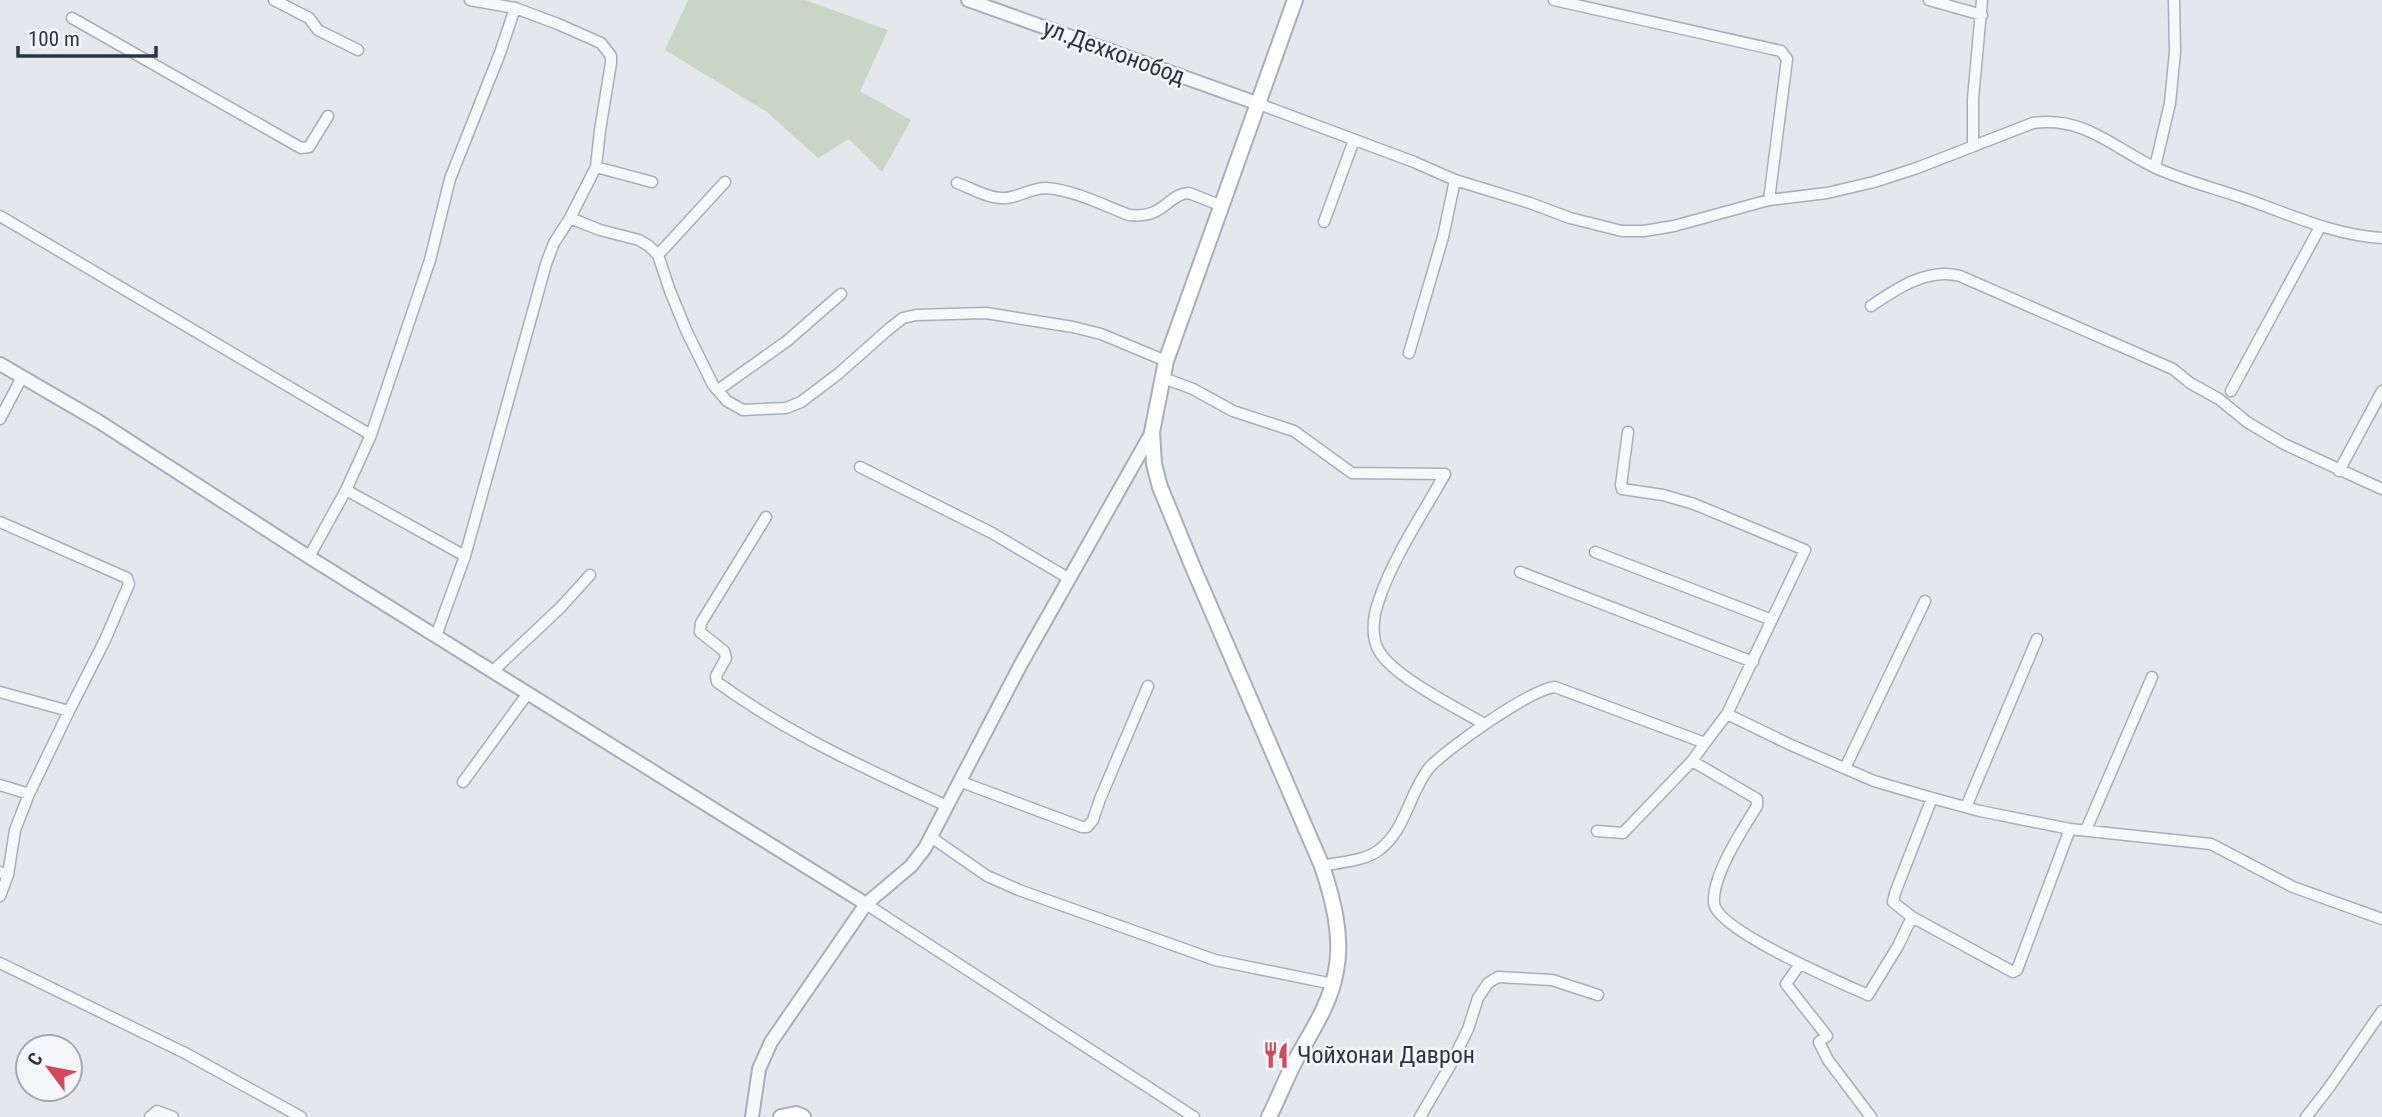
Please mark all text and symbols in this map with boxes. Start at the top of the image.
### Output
street label: ул.Дехконобод [1039,13,1189,91]
scale bar [18,14,156,58]
text: 100 m [28,27,80,51]
north arrow [14,1033,84,1103]
restaurant icon: Чойхонаи Даврон [1261,1040,1291,1070]
place label: Чойхонаи Даврон [1297,1041,1475,1069]
text: С [22,1048,48,1070]

